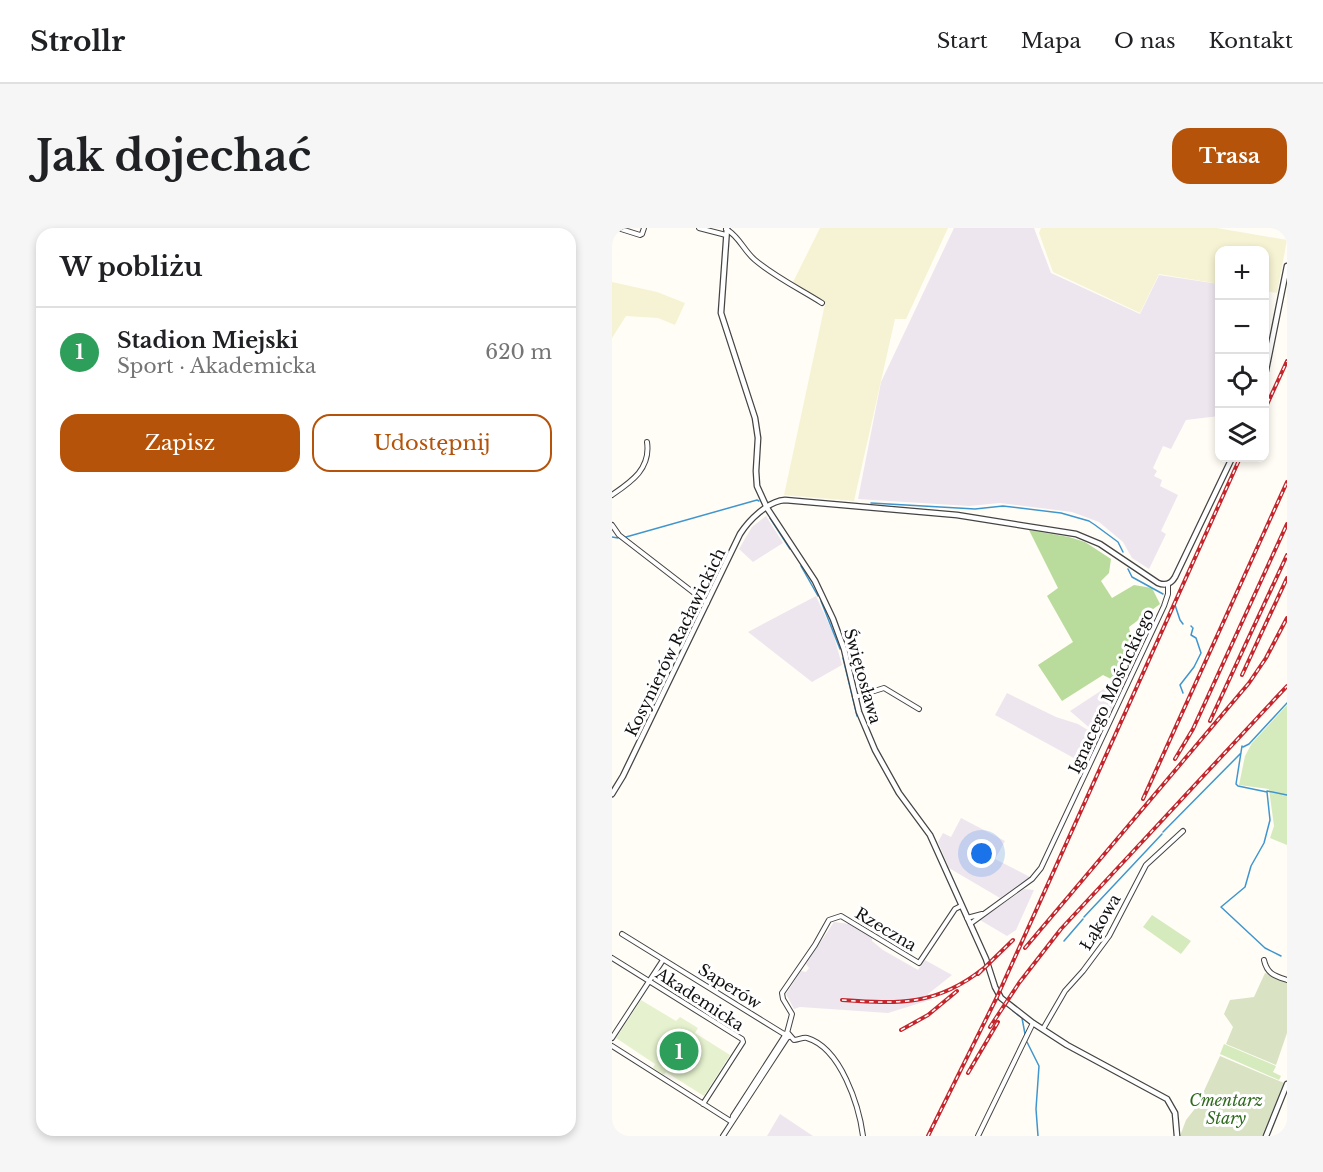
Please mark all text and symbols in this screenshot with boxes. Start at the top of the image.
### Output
text: Strollr [30,24,125,59]
text: Start [937,28,988,54]
text: Mapa [1021,28,1081,54]
text: O nas [1114,28,1176,54]
text: Kontakt [1209,28,1293,54]
button: Trasa [1172,128,1287,184]
text: Jak dojechać [36,130,311,182]
map controls [1215,246,1269,462]
button: + [1215,246,1269,300]
text: W pobliżu [60,251,202,283]
button: − [1215,300,1269,354]
text: Stadion Miejski [117,327,298,354]
text: 1 [75,340,84,364]
text: 620 m [485,340,552,364]
text: Sport · Akademicka [117,354,316,378]
button: locate [1215,354,1269,408]
button: layers [1215,408,1269,462]
button: Zapisz [60,414,300,472]
button: Udostępnij [312,414,552,472]
street label: Kosynierów Racławickich [621,544,729,740]
street label: Ignacego Mościckiego [1064,605,1158,777]
street label: Świętosława [840,626,886,726]
your location [967,839,996,868]
street label: Łąkowa [1075,890,1125,954]
street label: Rzeczna [852,903,920,955]
street label: Saperów [695,959,765,1013]
street label: Akademicka [651,963,748,1035]
pin: 1 [660,1028,698,1074]
park label: Cmentarz Stary [1189,1090,1263,1128]

